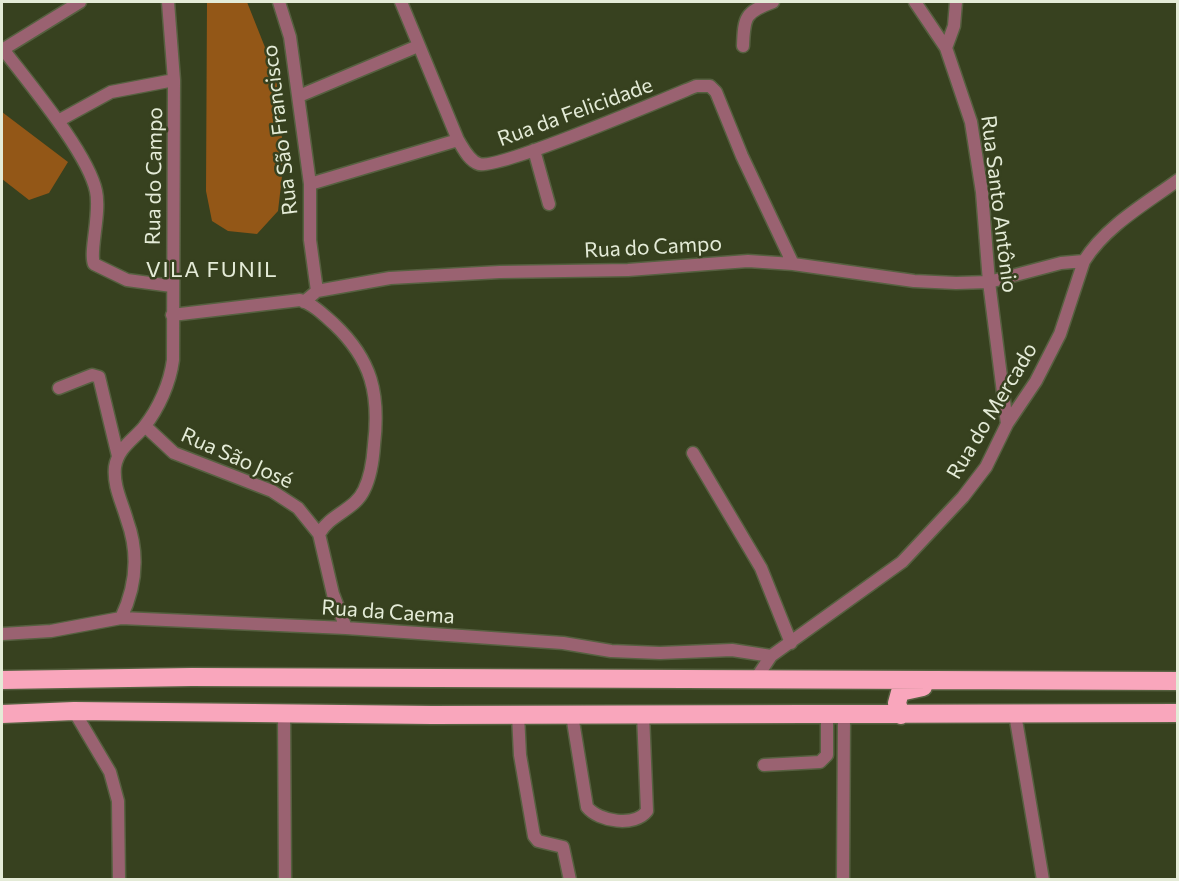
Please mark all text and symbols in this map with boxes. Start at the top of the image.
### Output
street label: Rua São Francisco [257,43,303,217]
street label: Rua da Felicidade [494,72,656,152]
street label: Rua do Campo [140,107,168,245]
street label: Rua Santo Antônio [976,114,1022,294]
street label: Rua do Campo [583,231,723,263]
district label: VILA FUNIL [146,257,278,283]
street label: Rua do Mercado [941,338,1043,484]
street label: Rua São José [177,422,297,494]
street label: Rua da Caema [320,595,456,629]

